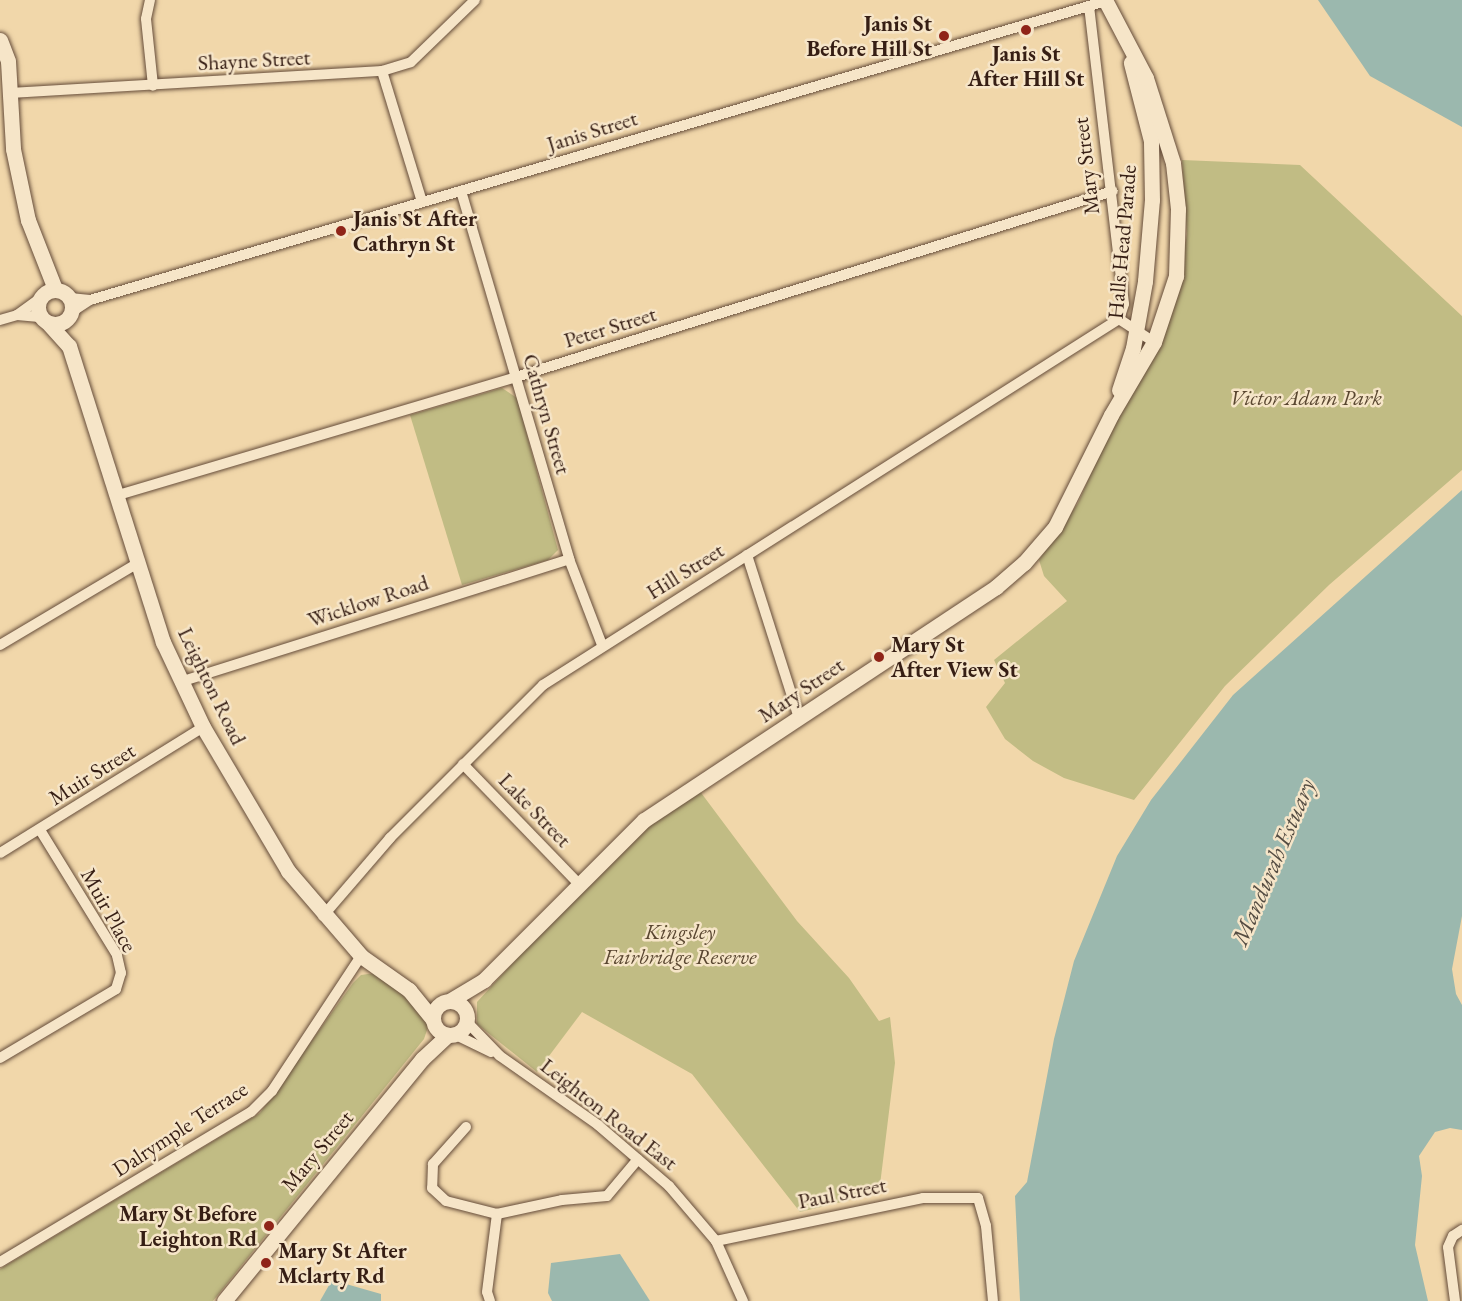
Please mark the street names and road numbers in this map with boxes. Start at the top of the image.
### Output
street label: Shayne Street [197,44,311,76]
street label: Janis Street [544,105,640,157]
street label: Mary Street [1067,116,1105,216]
street label: Halls Head Parade [1102,164,1142,320]
street label: Peter Street [561,300,659,354]
street label: Cathryn Street [517,351,577,477]
street label: Hill Street [641,537,729,605]
street label: Wicklow Road [304,569,432,633]
street label: Leighton Road [172,623,252,749]
street label: Mary Street [753,652,849,728]
street label: Muir Street [44,737,140,811]
street label: Lake Street [493,767,577,853]
street label: Muir Place [75,863,143,957]
street label: Leighton Road East [535,1052,683,1176]
street label: Dalrymple Terrace [108,1076,252,1182]
street label: Mary Street [275,1105,359,1197]
street label: Paul Street [796,1172,888,1214]

